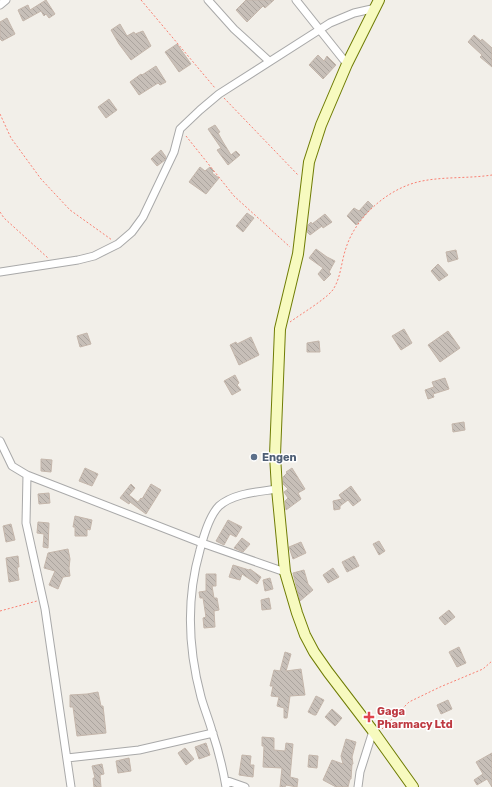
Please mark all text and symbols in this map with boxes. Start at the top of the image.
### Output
place label: Engen [262,451,297,464]
marker: Engen [249,452,259,462]
place label: Gaga Pharmacy Ltd [377,705,453,731]
marker: Gaga Pharmacy Ltd [364,712,374,722]

